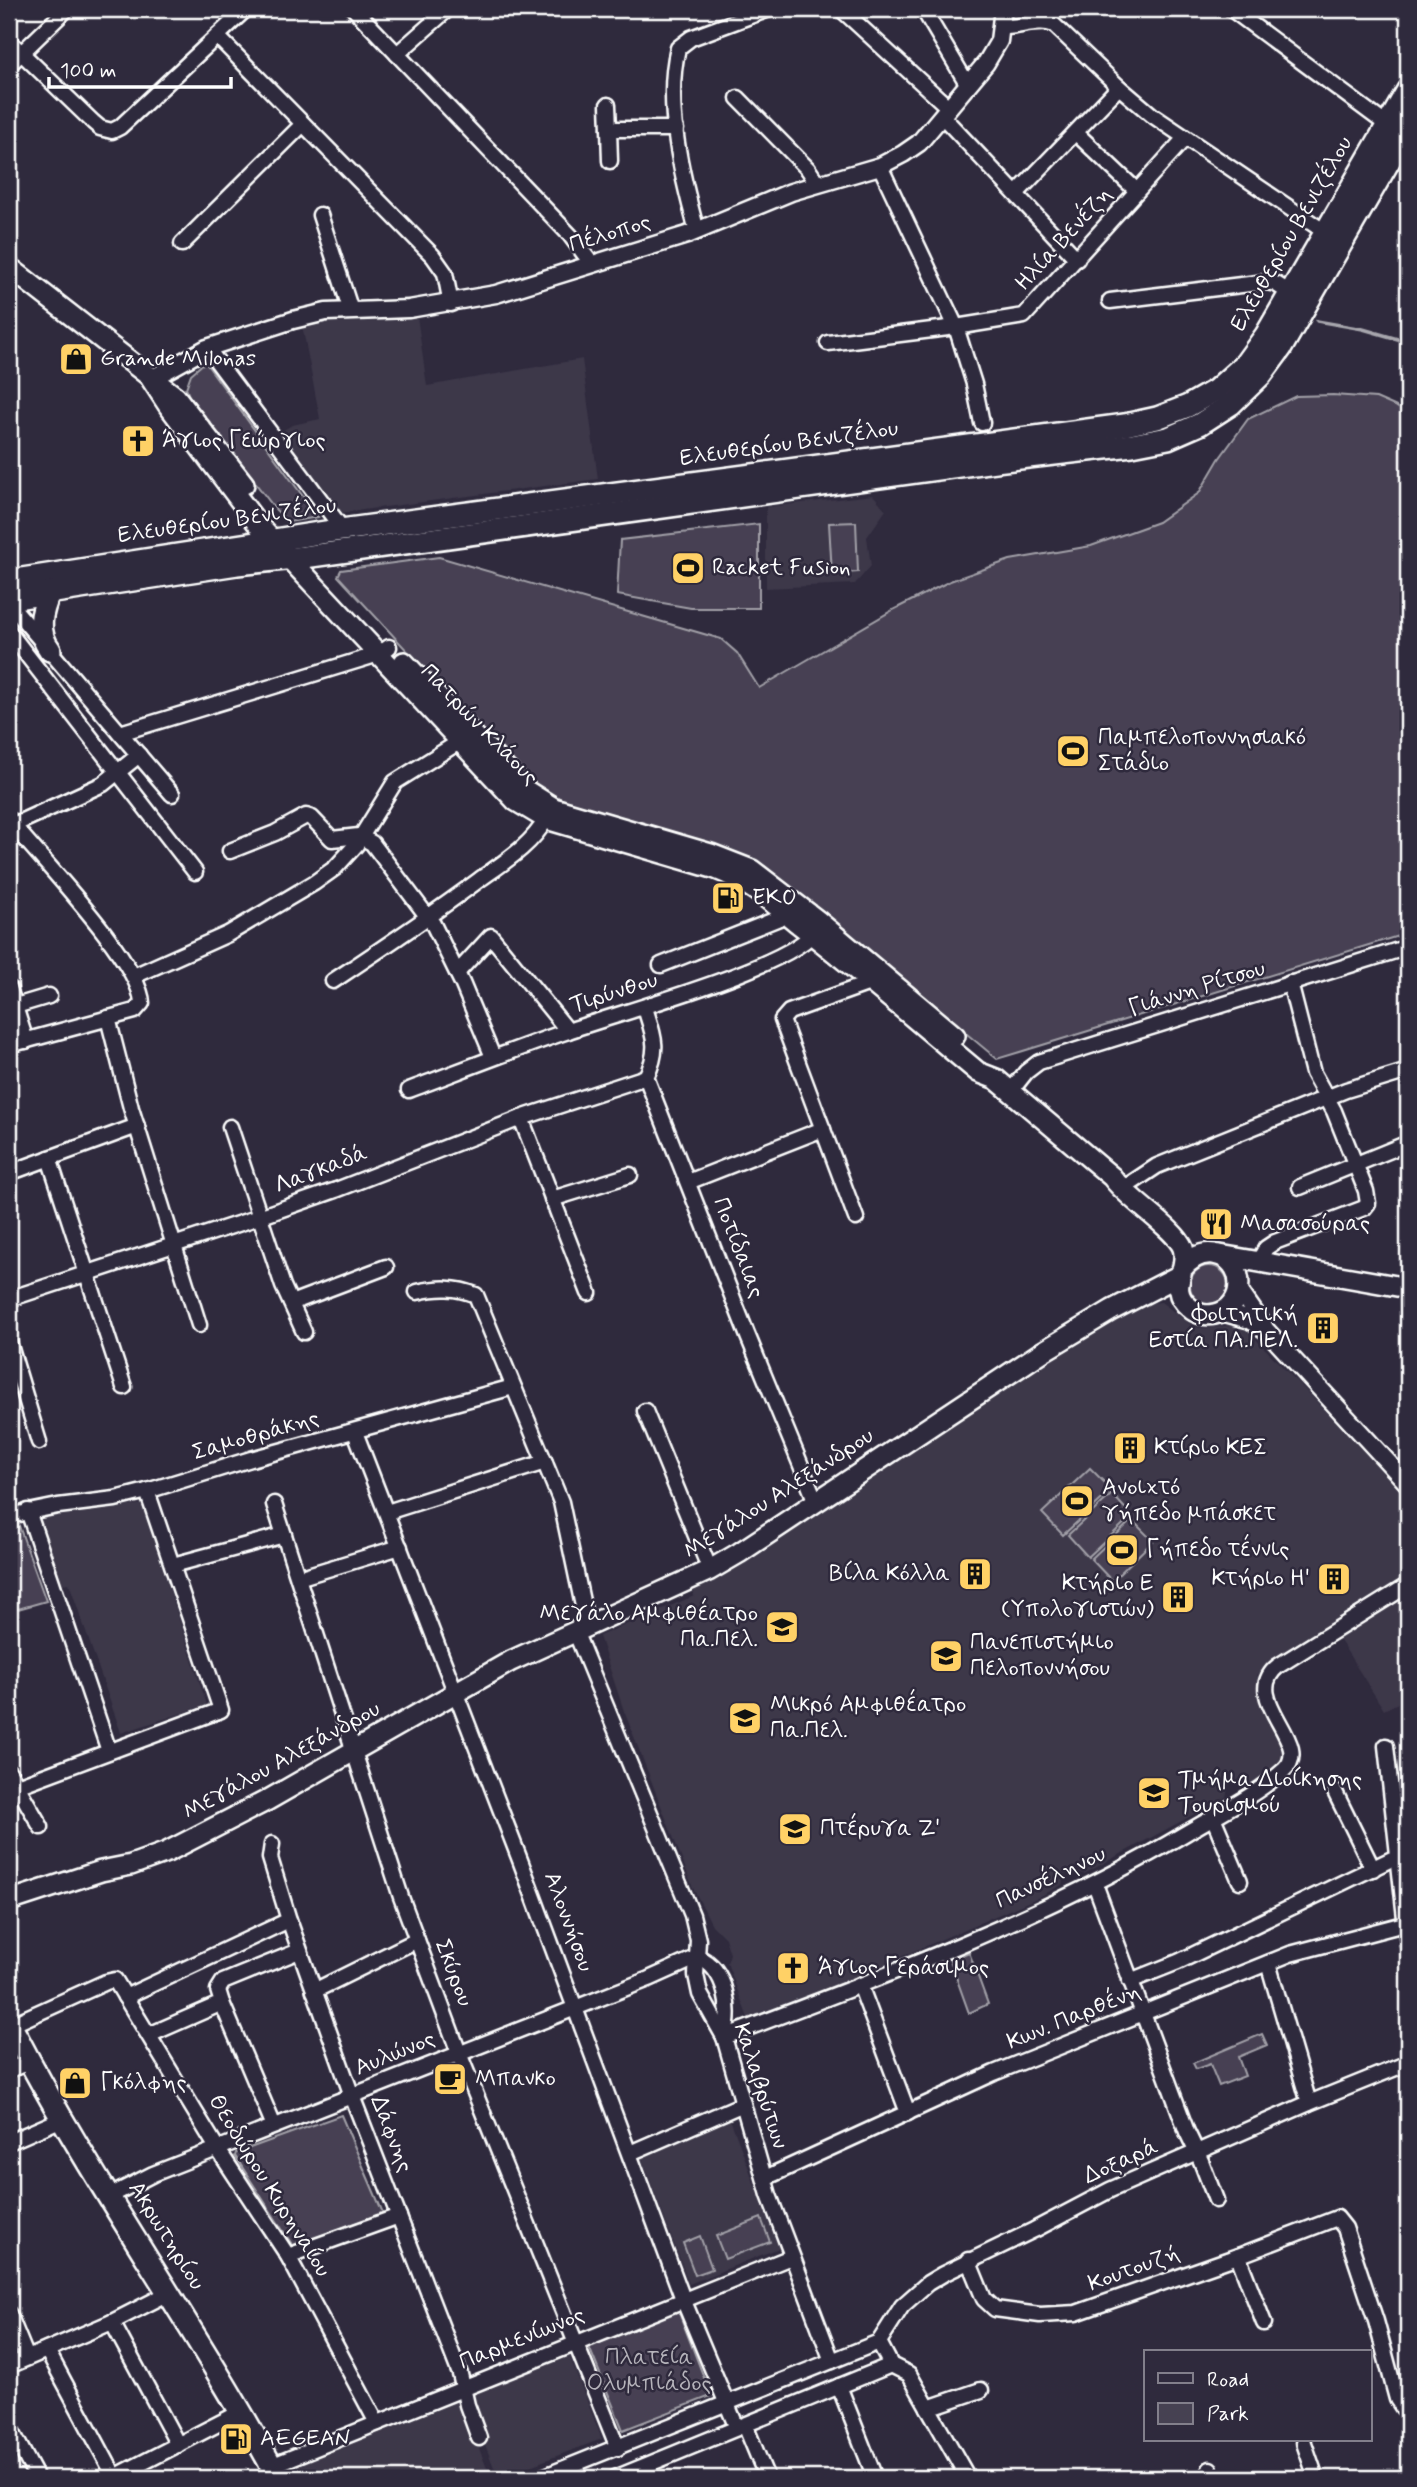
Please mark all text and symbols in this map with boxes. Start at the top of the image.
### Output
scale bar [49,46,231,90]
text: 100 m [60,57,116,85]
street label: Ελευθερίου Βενιζέλου [1222,130,1360,337]
street label: Ηλία Βενέζη [1007,179,1119,298]
street label: Πέλοπος [565,205,655,261]
shop icon: Grande Milonas [57,340,95,378]
place label: Grande Milonas [100,344,256,374]
street label: Ελευθερίου Βενιζέλου [677,412,900,474]
church icon: Άγιος Γεώργιος [119,422,157,460]
place label: Άγιος Γεώργιος [162,426,326,456]
street label: Ελευθερίου Βενιζέλου [115,489,338,551]
sports icon: Racket Fusion [669,549,707,587]
place label: Racket Fusion [712,553,851,583]
street label: Πατρών Κλάους [413,658,545,792]
place label: Παμπελοποννησιακό Στάδιο [1098,723,1306,779]
sports icon: Παμπελοποννησιακό Στάδιο [1054,732,1092,770]
fuel station icon: EKO [709,879,747,917]
place label: EKO [752,883,797,913]
street label: Γιάννη Ρίτσου [1125,954,1269,1024]
street label: Τιρύνθου [566,965,662,1021]
street label: Λαγκαδά [270,1139,372,1201]
street label: Ποτίδαιας [705,1193,771,1303]
restaurant icon: Μασασούρας [1197,1205,1235,1243]
place label: Μασασούρας [1240,1209,1370,1239]
place label: Φοιτητική Εστία ΠΑ.ΠΕΛ. [1149,1300,1298,1356]
building icon: Φοιτητική Εστία ΠΑ.ΠΕΛ. [1304,1309,1342,1347]
street label: Σαμοθράκης [189,1404,323,1468]
street label: Μεγάλου Αλεξάνδρου [678,1421,880,1567]
building icon: Κτίριο ΚΕΣ [1111,1429,1149,1467]
place label: Κτίριο ΚΕΣ [1154,1433,1267,1463]
place label: Ανοιχτό γήπεδο μπάσκετ [1102,1473,1276,1529]
sports icon: Ανοιχτό γήπεδο μπάσκετ [1058,1482,1096,1520]
sports icon: Γήπεδο τέννις [1103,1531,1141,1569]
place label: Γήπεδο τέννις [1146,1533,1289,1565]
building icon: Βίλα Κόλλα [956,1555,994,1593]
place label: Βίλα Κόλλα [829,1559,950,1589]
building icon: Κτήριο Η' [1315,1560,1353,1598]
place label: Κτήριο Η' [1212,1564,1310,1594]
place label: Κτήριο Ε (Υπολογιστών) [1001,1569,1154,1625]
building icon: Κτήριο Ε (Υπολογιστών) [1159,1578,1197,1616]
place label: Μεγάλο Αμφιθέατρο Πα.Πελ. [539,1597,758,1655]
school or university icon: Μεγάλο Αμφιθέατρο Πα.Πελ. [763,1608,801,1646]
place label: Πανεπιστήμιο Πελοποννήσου [970,1628,1114,1684]
school or university icon: Πανεπιστήμιο Πελοποννήσου [927,1637,965,1675]
place label: Μικρό Αμφιθέατρο Πα.Πελ. [770,1688,966,1746]
street label: Μεγάλου Αλεξάνδρου [178,1694,386,1828]
school or university icon: Μικρό Αμφιθέατρο Πα.Πελ. [726,1699,764,1737]
place label: Τμήμα Διοίκησης Τουρισμού [1178,1765,1362,1821]
school or university icon: Τμήμα Διοίκησης Τουρισμού [1135,1774,1173,1812]
school or university icon: Πτέρυγα Ζ' [776,1810,814,1848]
place label: Πτέρυγα Ζ' [820,1812,940,1844]
street label: Πανσέληνου [990,1838,1111,1917]
street label: Αλοννήσου [536,1868,600,1976]
street label: Σκύρου [427,1935,479,2011]
church icon: Άγιος Γεράσιμος [774,1949,812,1987]
place label: Άγιος Γεράσιμος [818,1953,989,1983]
street label: Κων. Παρθένη [1002,1975,1145,2057]
street label: Καλαβρύτων [726,2019,794,2153]
street label: Αυλώνος [350,2024,440,2084]
cafe icon: Μπανκο [431,2060,469,2098]
shop icon: Γκόλφης [56,2064,94,2102]
place label: Μπανκο [475,2064,556,2094]
place label: Γκόλφης [100,2068,187,2098]
street label: Θεοδώρου Κυρηναίου [201,2089,337,2283]
street label: Δάφνης [363,2091,419,2177]
street label: Δοξαρά [1079,2132,1163,2192]
street label: Ακρωτηρίου [121,2176,211,2296]
street label: Κουτουζή [1084,2239,1184,2299]
street label: Παρμενίωνος [455,2300,589,2378]
park label: Πλατεία Ολυμπιάδος [586,2343,712,2399]
legend [1144,2350,1372,2442]
text: Road [1207,2366,1249,2394]
text: Park [1207,2400,1249,2428]
fuel station icon: AEGEAN [217,2420,255,2458]
place label: AEGEAN [260,2424,351,2454]

